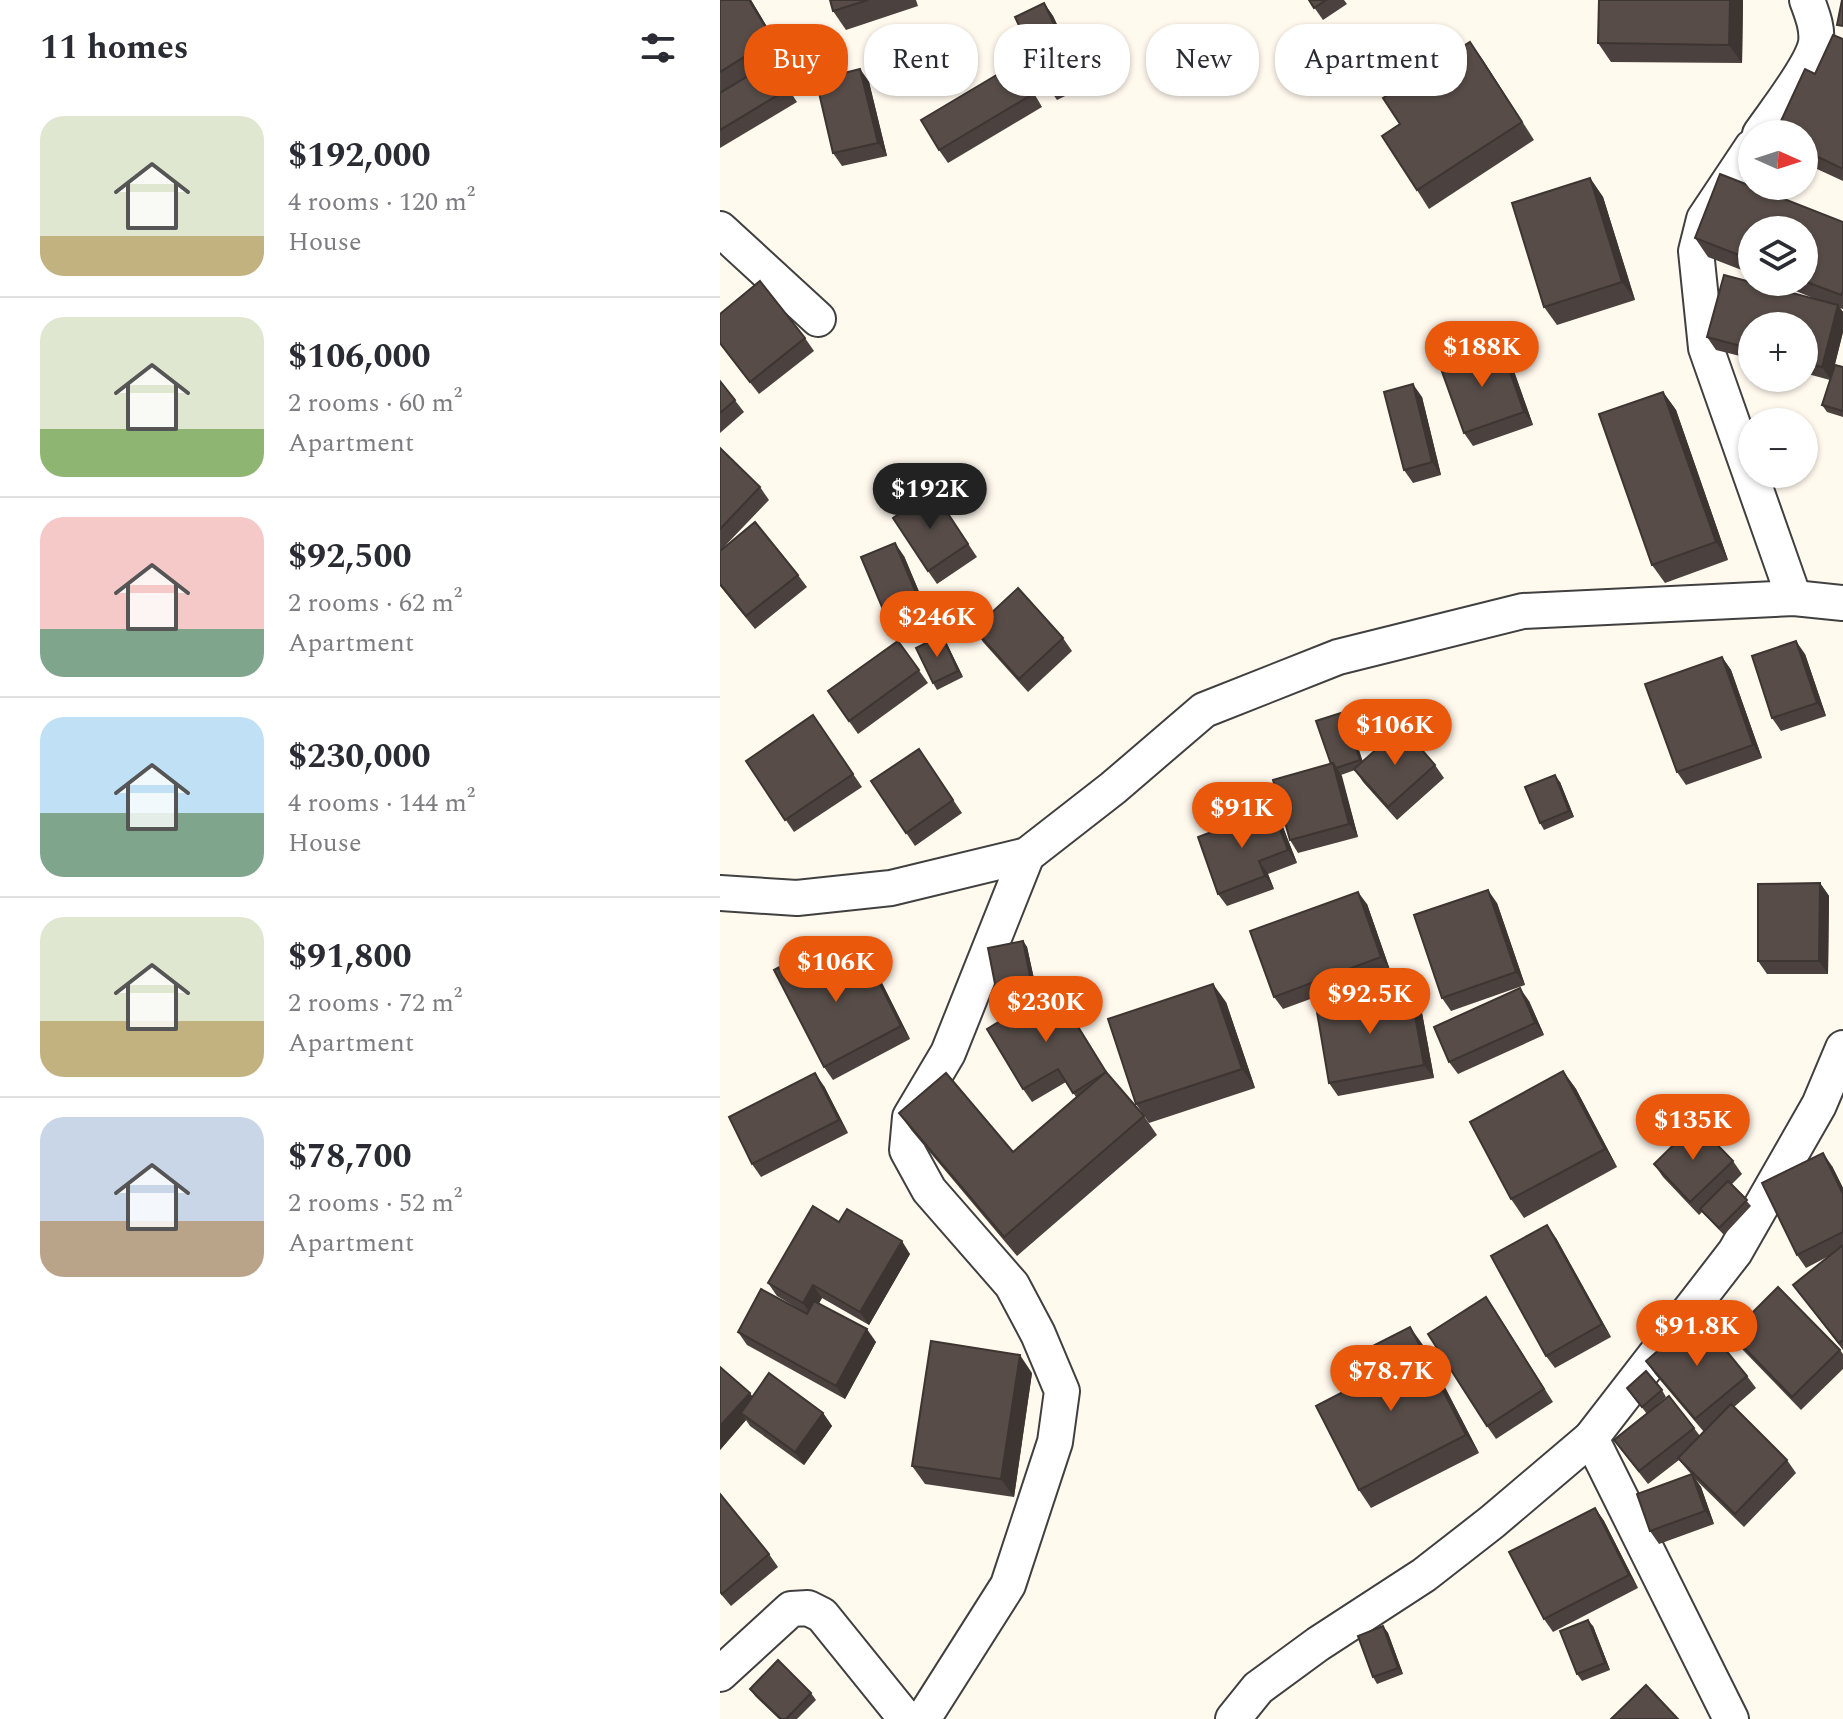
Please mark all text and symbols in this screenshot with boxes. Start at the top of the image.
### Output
text: 11 homes [40,22,189,74]
chip: Buy [744,24,848,96]
chip: Rent [864,24,978,96]
chip: Filters [994,24,1130,96]
chip: New [1146,24,1259,96]
chip: Apartment [1275,24,1467,96]
icon: filters [636,26,680,70]
north arrow [1738,120,1818,200]
map controls [1738,120,1818,488]
text: $192,000 [288,130,431,182]
icon: home [104,148,200,244]
text: 4 rooms · 120 m² [288,182,475,222]
button: layers [1738,216,1818,296]
text: House [288,222,362,262]
button: + [1738,312,1818,392]
pin: $188K [1426,321,1538,389]
text: $188K [1443,327,1521,367]
text: $106,000 [288,331,431,383]
icon: home [104,349,200,445]
text: 2 rooms · 60 m² [288,383,462,423]
button: − [1738,408,1818,488]
text: Apartment [288,423,414,463]
pin: $192K [874,463,986,531]
text: $192K [891,469,969,509]
text: $92,500 [288,531,412,583]
icon: home [104,549,200,645]
text: 2 rooms · 62 m² [288,583,462,623]
pin: $246K [881,591,993,659]
text: $246K [898,597,976,637]
text: Apartment [288,623,414,663]
pin: $106K [1339,699,1451,767]
text: $106K [1356,705,1434,745]
text: $230,000 [288,731,431,783]
icon: home [104,749,200,845]
pin: $91K [1195,782,1289,850]
text: 4 rooms · 144 m² [288,783,475,823]
text: $91K [1210,788,1274,828]
text: House [288,823,362,863]
text: $91,800 [288,931,412,983]
pin: $106K [780,936,892,1004]
text: $106K [797,942,875,982]
icon: home [104,949,200,1045]
pin: $92.5K [1305,968,1435,1036]
text: $92.5K [1327,974,1413,1014]
pin: $230K [990,976,1102,1044]
text: $230K [1007,982,1085,1022]
text: 2 rooms · 72 m² [288,983,462,1023]
text: Apartment [288,1023,414,1063]
pin: $135K [1637,1094,1749,1162]
text: $135K [1654,1100,1732,1140]
text: $78,700 [288,1131,412,1183]
icon: home [104,1149,200,1245]
text: 2 rooms · 52 m² [288,1183,462,1223]
text: Apartment [288,1223,414,1263]
pin: $91.8K [1632,1300,1762,1368]
text: $91.8K [1654,1306,1740,1346]
pin: $78.7K [1326,1345,1456,1413]
text: $78.7K [1348,1351,1434,1391]

